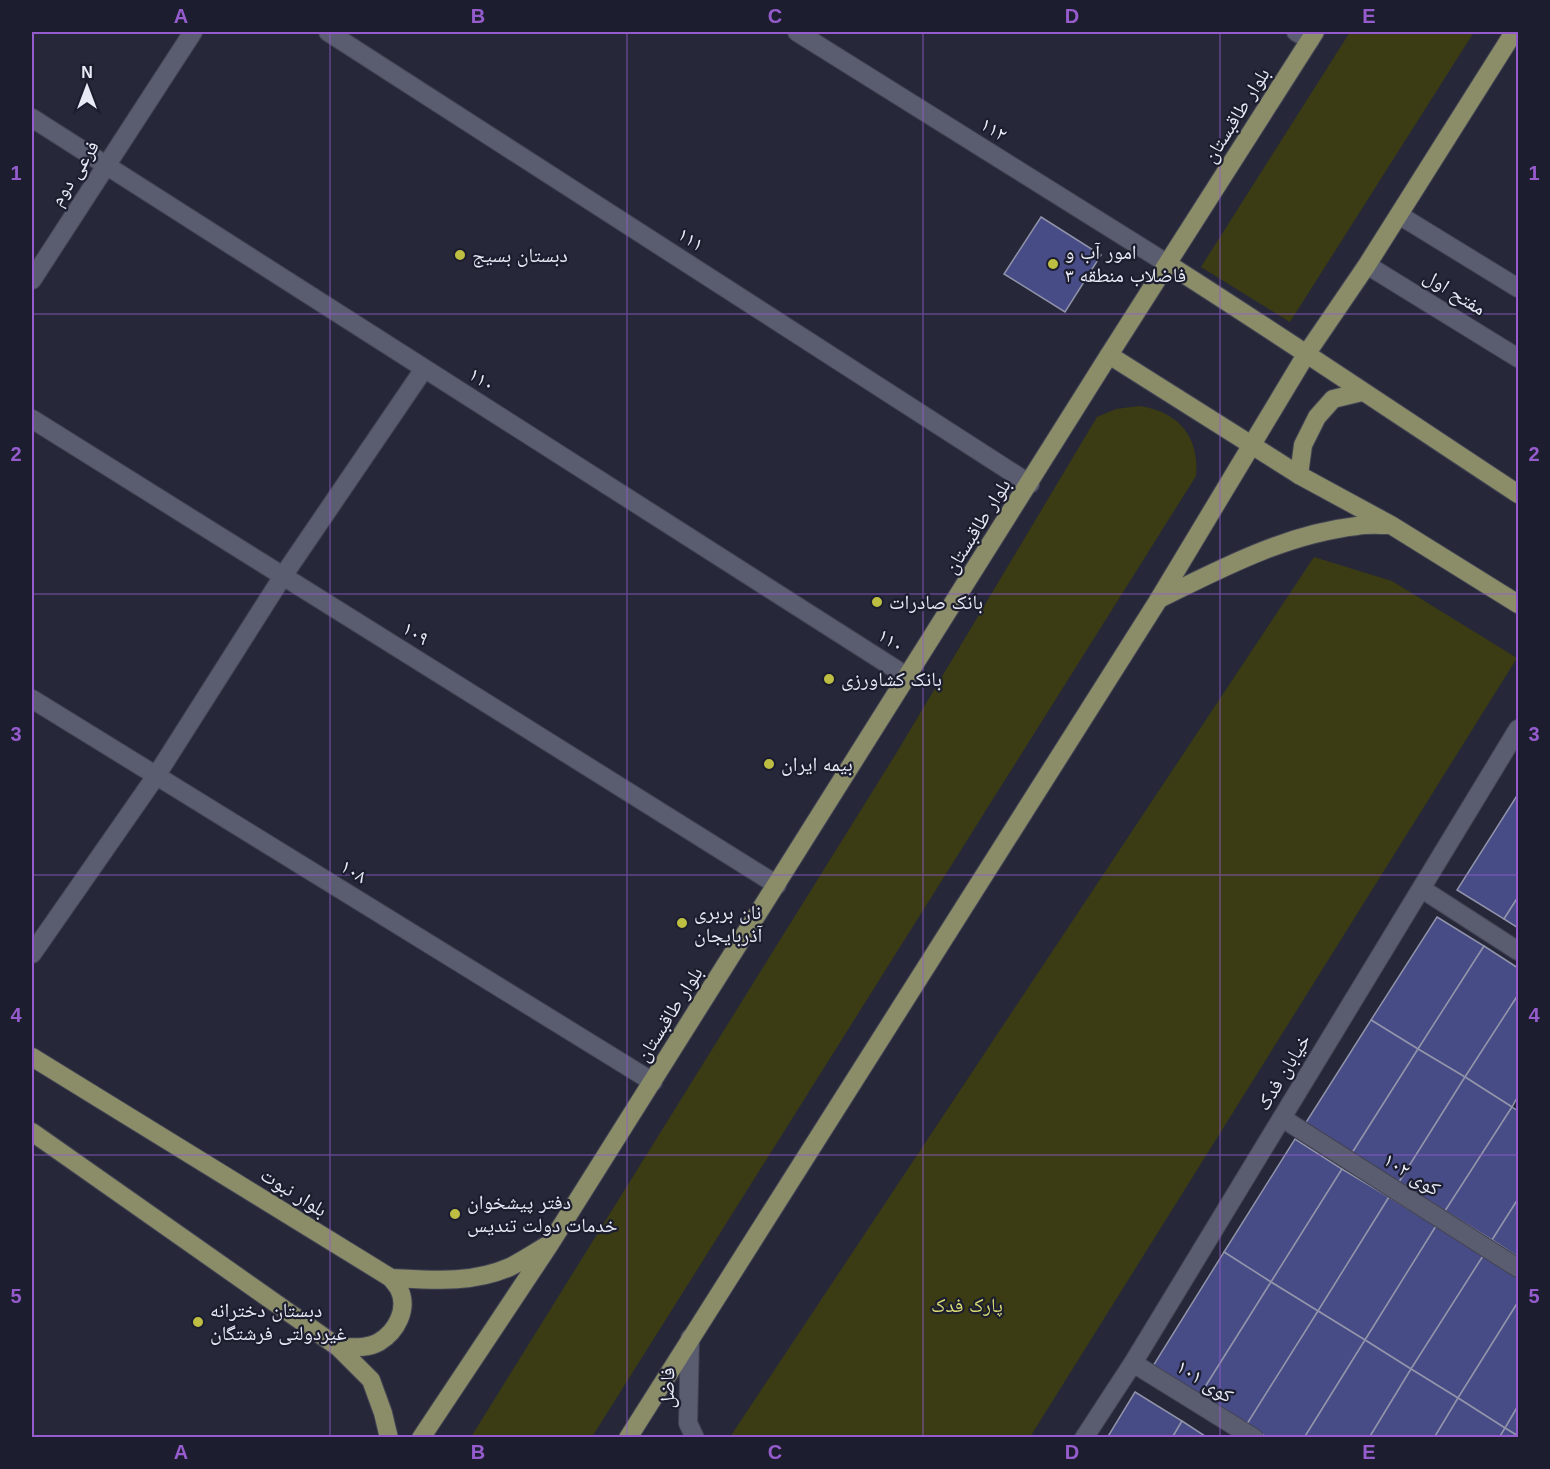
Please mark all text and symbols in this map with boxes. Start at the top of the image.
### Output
text: A [174,5,188,27]
text: B [471,5,485,27]
text: C [768,5,782,27]
text: D [1065,5,1079,27]
text: E [1362,5,1376,27]
north arrow [57,57,117,117]
text: N [81,64,93,81]
street label: بلوار طاقبستان [1198,64,1275,167]
street label: ۱۱۲ [977,113,1011,145]
street label: فرعی دوم [45,136,106,211]
text: 1 [10,162,22,184]
text: 1 [1528,162,1540,184]
street label: ۱۱۱ [674,222,708,256]
place label: امور آب و فاضلاب منطقه ۳ [1065,241,1186,287]
place label: دبستان بسیج [472,244,568,268]
marker: دبستان بسیج [453,248,467,262]
marker: امور آب و فاضلاب منطقه ۳ [1046,257,1060,271]
street label: مفتح اول [1419,264,1490,321]
street label: ۱۱۰ [465,362,499,396]
text: 2 [10,443,22,465]
text: 2 [1528,443,1540,465]
street label: بلوار طاقبستان [939,475,1016,578]
place label: بانک صادرات [889,591,983,614]
marker: بانک صادرات [870,595,884,609]
street label: ۱۰۹ [399,617,433,649]
street label: ۱۱۰ [874,623,908,657]
place label: بانک کشاورزی [841,668,942,691]
marker: بانک کشاورزی [822,672,836,686]
text: 3 [10,723,22,745]
text: 3 [1528,723,1540,745]
place label: بیمه ایران [781,753,853,776]
marker: بیمه ایران [762,757,776,771]
street label: ۱۰۸ [337,855,371,887]
place label: نان بربری آذربایجان [694,901,763,947]
marker: نان بربری آذربایجان [675,916,689,930]
street label: بلوار طاقبستان [631,963,708,1066]
text: 4 [10,1004,22,1026]
text: 4 [1528,1004,1540,1026]
street label: خیابان فدک [1252,1030,1315,1115]
street label: کوی ۱۰۲ [1379,1148,1444,1201]
street label: بلوار نبوت [256,1163,331,1221]
place label: دفتر پیشخوان خدمات دولت تندیس [467,1191,618,1237]
marker: دفتر پیشخوان خدمات دولت تندیس [448,1207,462,1221]
text: 5 [10,1285,22,1307]
text: 5 [1528,1285,1540,1307]
park label: پارک فدک [931,1294,1003,1317]
place label: دبستان دخترانه غیردولتی فرشتگان [210,1299,347,1345]
marker: دبستان دخترانه غیردولتی فرشتگان [191,1315,205,1329]
street label: کوی ۱۰۱ [1172,1355,1237,1408]
street label: فاضل [656,1367,679,1409]
text: A [174,1441,188,1463]
text: B [471,1441,485,1463]
text: C [768,1441,782,1463]
text: D [1065,1441,1079,1463]
text: E [1362,1441,1376,1463]

